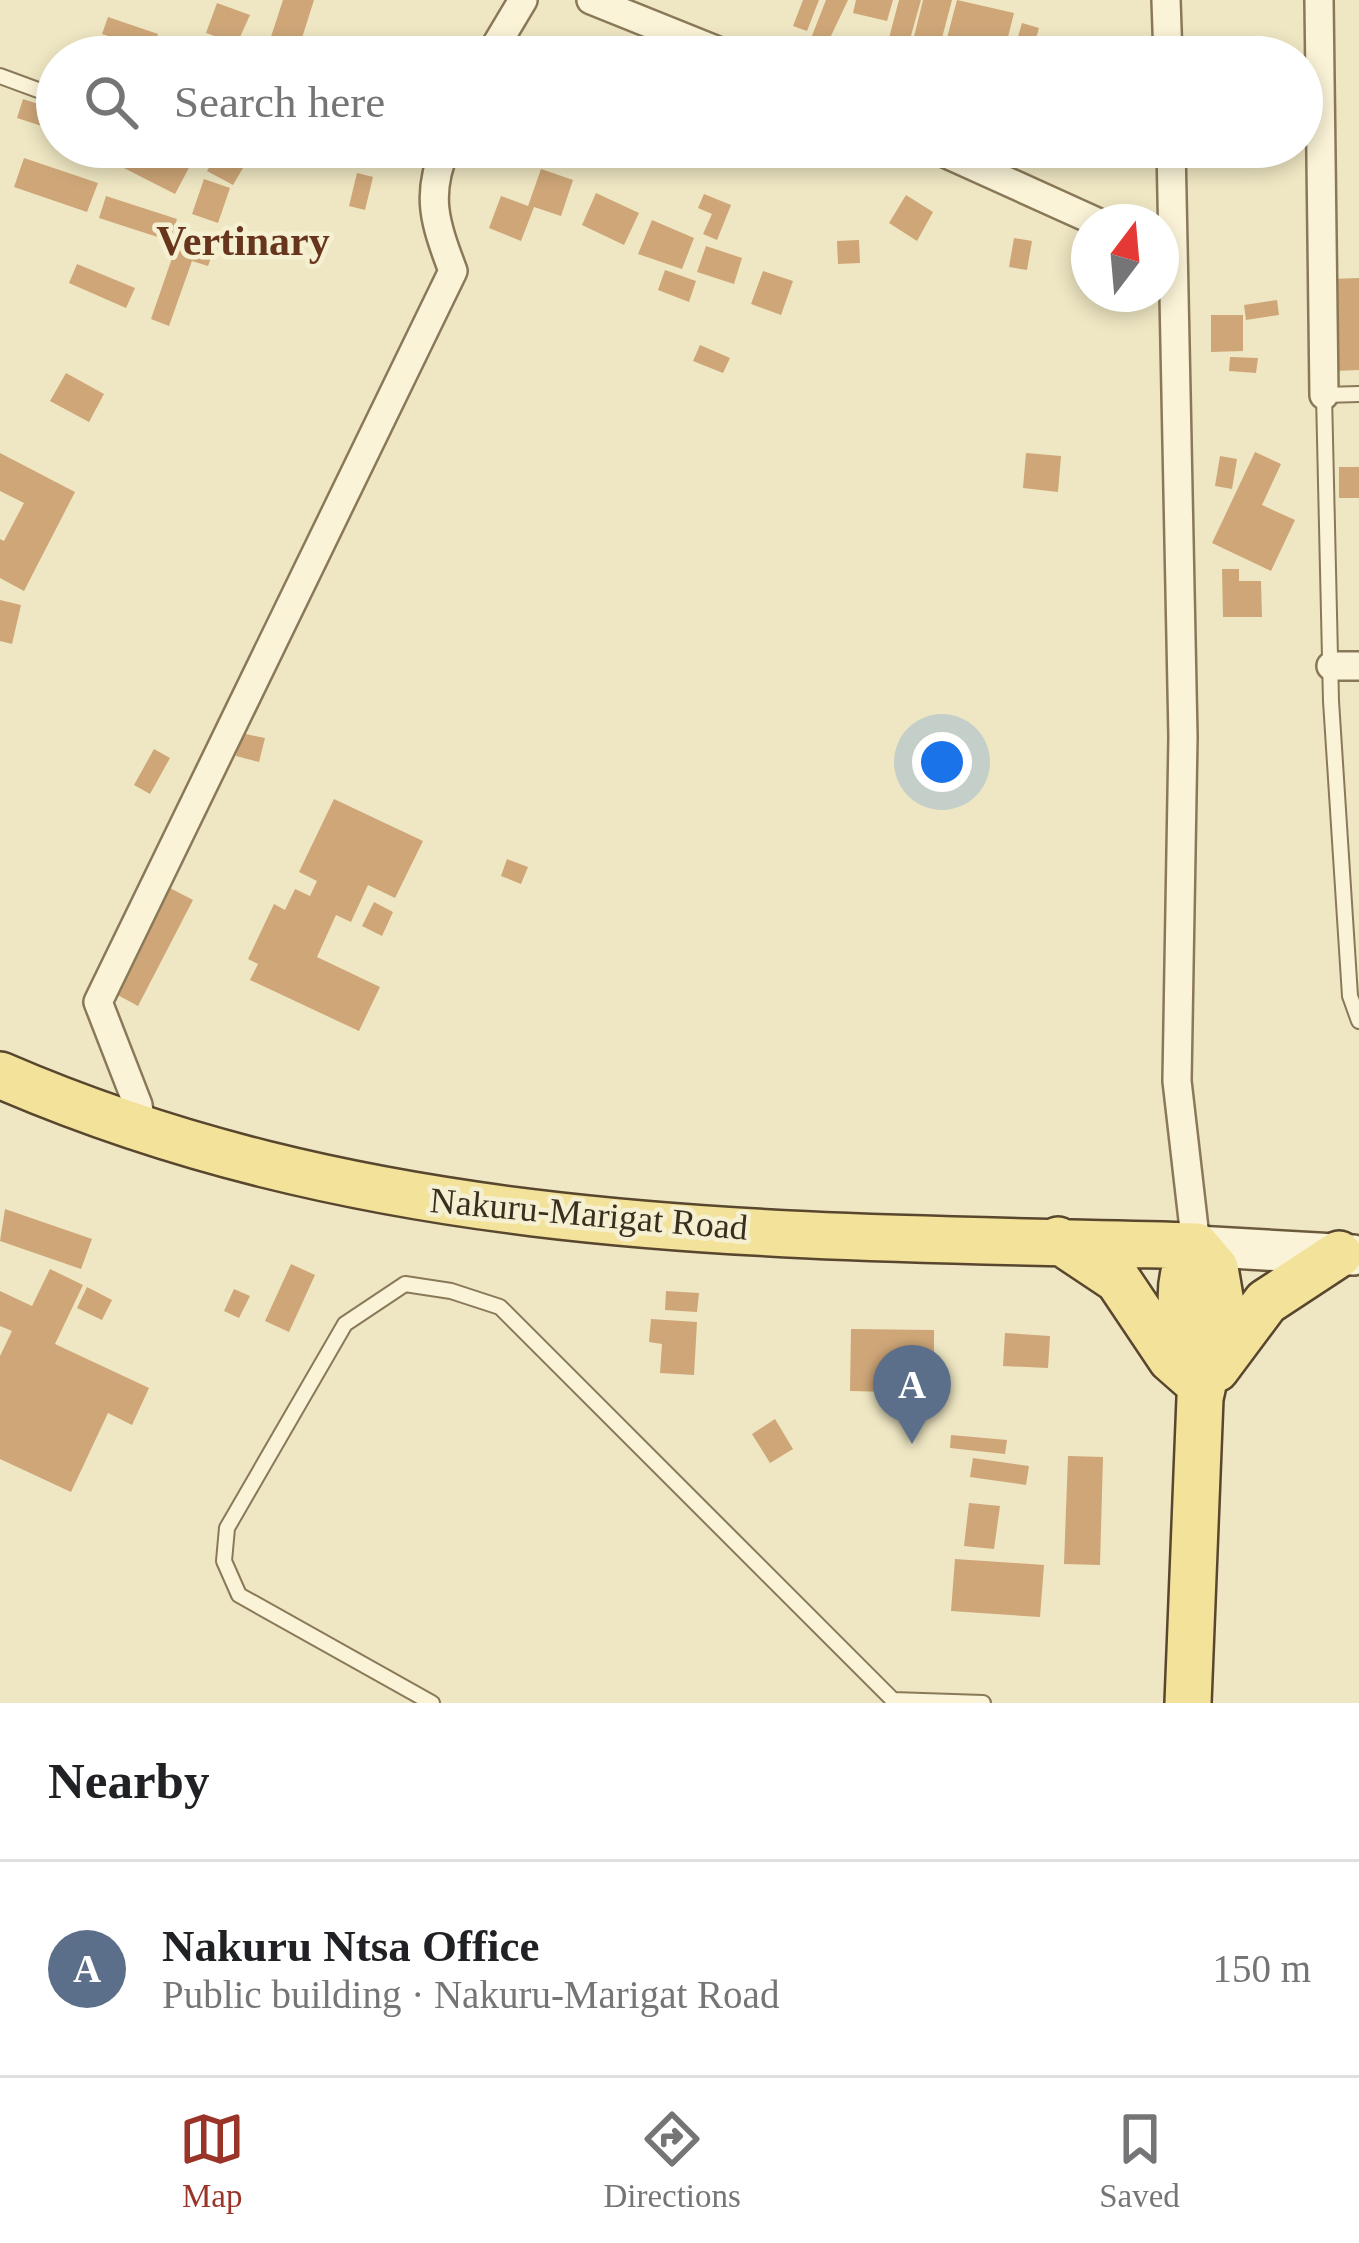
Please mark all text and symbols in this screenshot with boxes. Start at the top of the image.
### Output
search box [36,36,1323,168]
icon: search [78,69,144,135]
text: Search here [174,77,385,127]
north arrow [1071,204,1179,312]
district label: Vertinary [156,218,330,264]
your location [912,732,972,792]
street label: Nakuru-Marigat Road [428,1180,750,1248]
pin: A [873,1345,951,1444]
text: Nearby [48,1753,209,1809]
text: Nakuru Ntsa Office [162,1921,539,1971]
text: A [73,1947,101,1990]
text: 150 m [1212,1947,1311,1990]
text: Public building · Nakuru-Marigat Road [162,1973,779,2016]
tab: Map [179,2106,245,2215]
tab: Directions [603,2106,741,2215]
tab: Saved [1099,2106,1180,2215]

